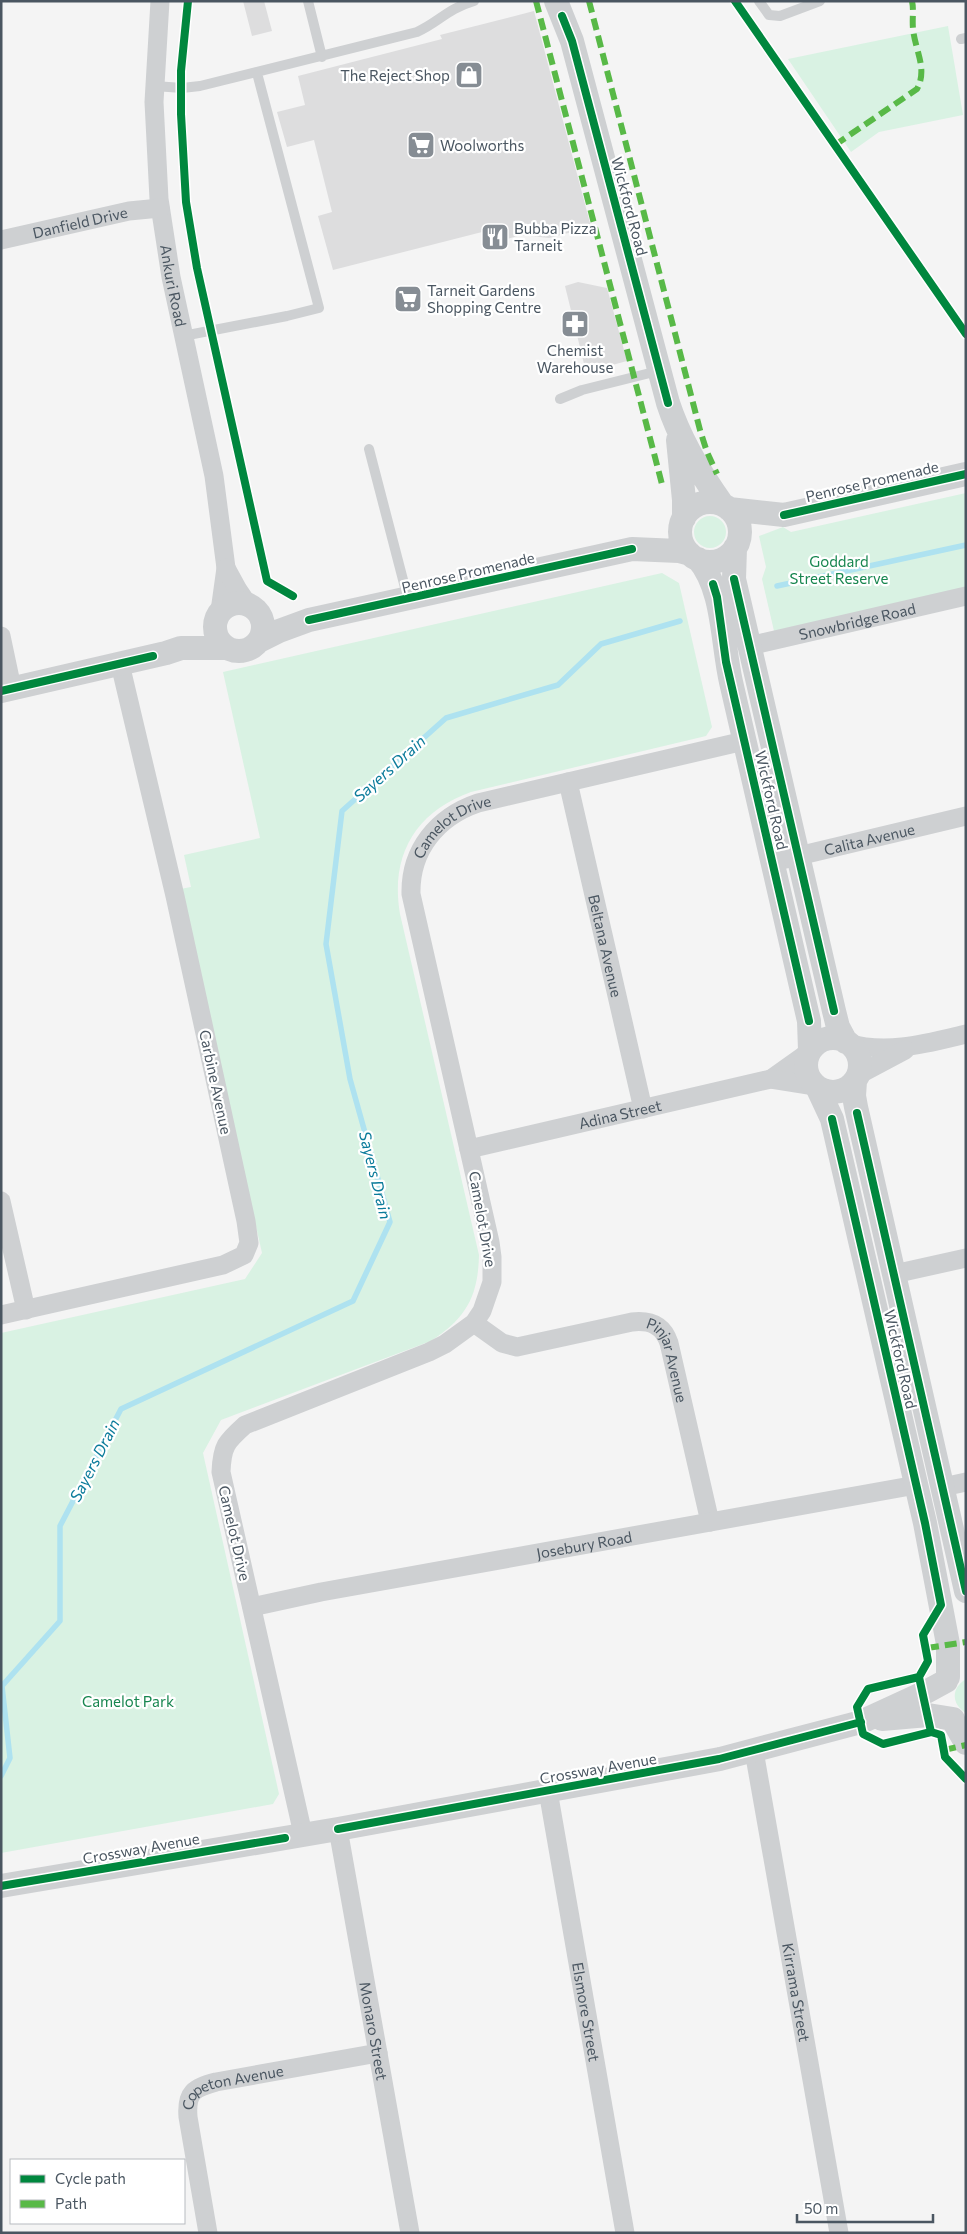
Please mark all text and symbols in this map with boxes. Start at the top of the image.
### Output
shop icon: The Reject Shop [454,60,484,90]
place label: The Reject Shop [340,66,450,84]
supermarket icon: Woolworths [406,130,436,160]
place label: Woolworths [440,136,524,154]
street label: Wickford Road [608,155,652,257]
street label: Danfield Drive [31,203,129,242]
place label: Bubba Pizza Tarneit [514,219,597,254]
restaurant icon: Bubba Pizza Tarneit [480,222,510,252]
street label: Ankuri Road [157,243,190,328]
place label: Tarneit Gardens Shopping Centre [427,281,541,316]
supermarket icon: Tarneit Gardens Shopping Centre [393,284,423,314]
pharmacy icon: Chemist Warehouse [560,309,590,339]
place label: Chemist Warehouse [537,341,613,376]
street label: Penrose Promenade [804,457,940,505]
street label: Penrose Promenade [400,548,536,596]
park label: Goddard Street Reserve [790,552,888,587]
street label: Snowbridge Road [797,599,917,643]
water label: Sayers Drain [349,731,429,805]
street label: Wickford Road [752,749,792,851]
street label: Camelot Drive [409,791,493,861]
street label: Calita Avenue [822,820,917,859]
street label: Beltana Avenue [585,893,626,999]
street label: Carbine Avenue [196,1028,236,1136]
street label: Adina Street [577,1096,663,1132]
water label: Sayers Drain [356,1129,396,1221]
street label: Camelot Drive [466,1170,500,1268]
street label: Wickford Road [881,1308,921,1410]
street label: Pinjar Avenue [644,1313,691,1404]
water label: Sayers Drain [65,1416,123,1504]
street label: Camelot Drive [215,1484,255,1582]
street label: Josebury Road [535,1527,633,1562]
park label: Camelot Park [82,1692,174,1710]
street label: Crossway Avenue [538,1749,658,1787]
street label: Crossway Avenue [81,1829,201,1867]
street label: Kirrama Street [779,1942,814,2043]
street label: Elsmore Street [569,1961,604,2063]
street label: Monaro Street [356,1980,392,2082]
street label: Copeton Avenue [178,2061,285,2111]
legend [10,2159,185,2224]
text: Cycle path [55,2169,126,2187]
scale bar [797,2192,933,2224]
text: Path [55,2194,87,2212]
text: 50 m [804,2199,838,2217]

